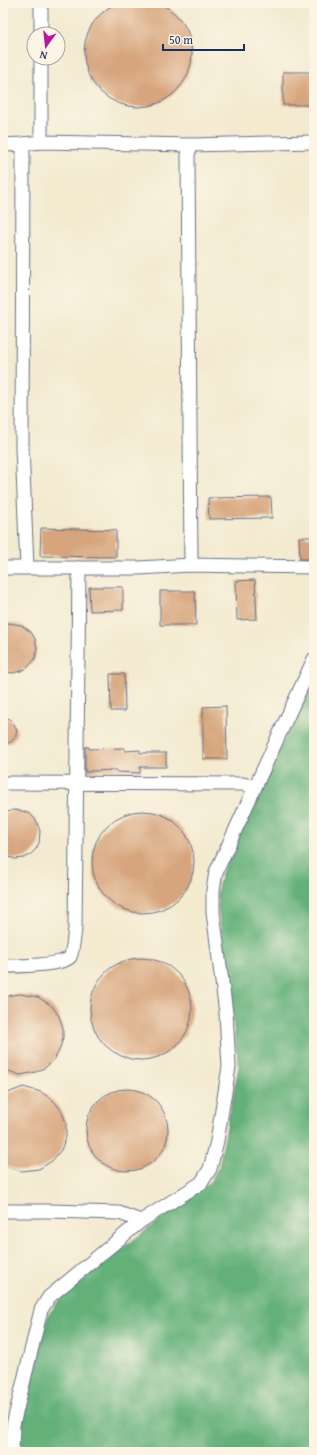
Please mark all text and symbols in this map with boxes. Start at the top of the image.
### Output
north arrow [26,26,66,66]
scale bar [163,26,244,52]
text: 50 m [169,31,193,48]
text: N [37,47,49,64]

